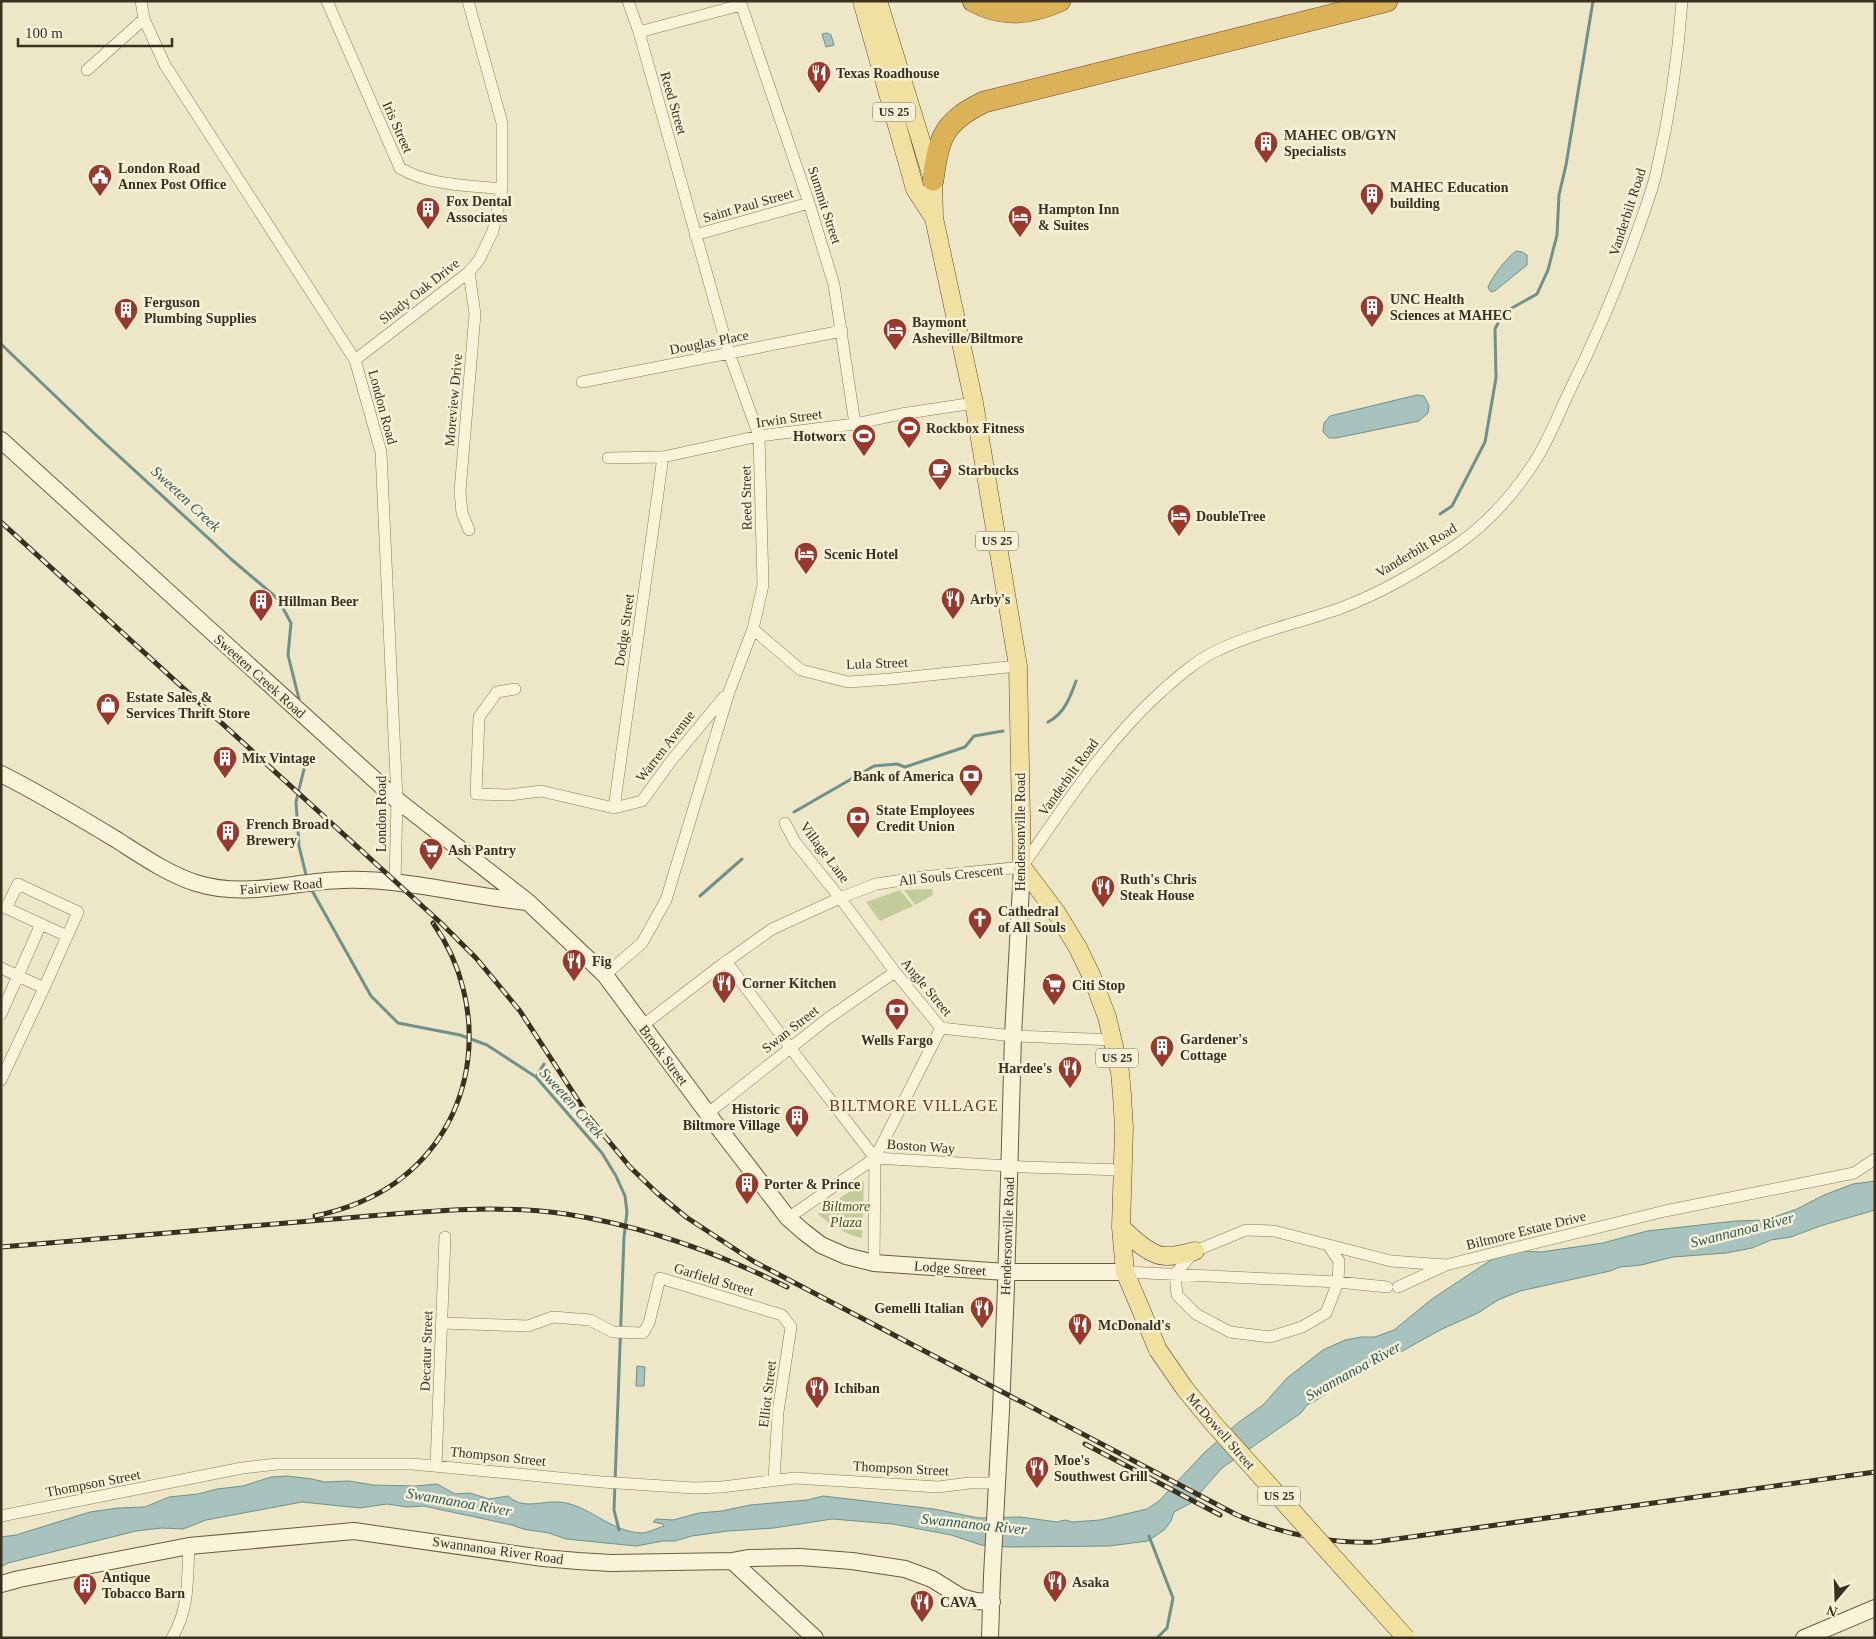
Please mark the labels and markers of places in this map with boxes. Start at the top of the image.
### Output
restaurant icon: Texas Roadhouse [806,60,832,94]
place label: Texas Roadhouse [836,66,939,81]
place label: MAHEC OB/GYN Specialists [1284,128,1396,159]
building icon: MAHEC OB/GYN Specialists [1253,130,1279,164]
place label: London Road Annex Post Office [118,161,226,192]
public building icon: London Road Annex Post Office [87,163,113,197]
place label: MAHEC Education building [1390,180,1509,211]
building icon: MAHEC Education building [1359,182,1385,216]
place label: Fox Dental Associates [446,194,512,225]
building icon: Fox Dental Associates [415,196,441,230]
place label: Hampton Inn & Suites [1038,202,1120,233]
hotel icon: Hampton Inn & Suites [1007,204,1033,238]
place label: UNC Health Sciences at MAHEC [1390,292,1512,323]
building icon: UNC Health Sciences at MAHEC [1359,294,1385,328]
place label: Ferguson Plumbing Supplies [144,295,257,326]
building icon: Ferguson Plumbing Supplies [113,297,139,331]
place label: Baymont Asheville/Biltmore [912,315,1023,346]
hotel icon: Baymont Asheville/Biltmore [882,317,908,351]
sports icon: Rockbox Fitness [896,415,922,449]
place label: Rockbox Fitness [926,421,1025,436]
sports icon: Hotworx [851,423,877,457]
place label: Hotworx [793,429,846,444]
cafe icon: Starbucks [927,457,953,491]
place label: Starbucks [958,463,1019,478]
hotel icon: DoubleTree [1166,503,1192,537]
place label: DoubleTree [1196,509,1265,524]
hotel icon: Scenic Hotel [793,541,819,575]
place label: Scenic Hotel [824,547,898,562]
restaurant icon: Arby's [940,586,966,620]
building icon: Hillman Beer [248,588,274,622]
place label: Arby's [970,592,1011,607]
place label: Hillman Beer [278,594,359,609]
place label: Estate Sales & Services Thrift Store [126,690,250,721]
shop icon: Estate Sales & Services Thrift Store [95,692,121,726]
building icon: Mix Vintage [212,745,238,779]
place label: Mix Vintage [242,751,316,766]
bank icon: Bank of America [958,763,984,797]
place label: Bank of America [853,769,954,784]
place label: State Employees Credit Union [876,803,975,834]
bank icon: State Employees Credit Union [845,805,871,839]
place label: French Broad Brewery [246,817,329,848]
building icon: French Broad Brewery [215,819,241,853]
supermarket icon: Ash Pantry [418,837,444,871]
place label: Ash Pantry [448,843,516,858]
place label: Ruth's Chris Steak House [1120,872,1197,903]
restaurant icon: Ruth's Chris Steak House [1090,874,1116,908]
place label: Cathedral of All Souls [998,904,1066,935]
church icon: Cathedral of All Souls [967,906,993,940]
restaurant icon: Fig [561,948,587,982]
place label: Fig [592,954,611,969]
restaurant icon: Corner Kitchen [711,970,737,1004]
supermarket icon: Citi Stop [1041,972,1067,1006]
place label: Corner Kitchen [742,976,836,991]
place label: Citi Stop [1072,978,1126,993]
bank icon: Wells Fargo [884,997,910,1031]
place label: Gardener's Cottage [1180,1032,1248,1063]
place label: Wells Fargo [861,1033,933,1048]
building icon: Gardener's Cottage [1149,1034,1175,1068]
restaurant icon: Hardee's [1057,1055,1083,1089]
place label: Hardee's [998,1061,1053,1076]
place label: Historic Biltmore Village [683,1102,780,1133]
building icon: Historic Biltmore Village [784,1104,810,1138]
building icon: Porter & Prince [734,1171,760,1205]
place label: Porter & Prince [764,1177,860,1192]
restaurant icon: Gemelli Italian [969,1295,995,1329]
place label: Gemelli Italian [874,1301,964,1316]
restaurant icon: McDonald's [1067,1312,1093,1346]
place label: McDonald's [1098,1318,1171,1333]
restaurant icon: Ichiban [804,1375,830,1409]
place label: Ichiban [834,1381,880,1396]
place label: Moe's Southwest Grill [1054,1453,1148,1484]
restaurant icon: Moe's Southwest Grill [1024,1455,1050,1489]
restaurant icon: Asaka [1042,1569,1068,1603]
place label: Antique Tobacco Barn [102,1570,185,1601]
building icon: Antique Tobacco Barn [72,1572,98,1606]
place label: Asaka [1072,1575,1109,1590]
restaurant icon: CAVA [909,1589,935,1623]
place label: CAVA [940,1595,978,1610]

